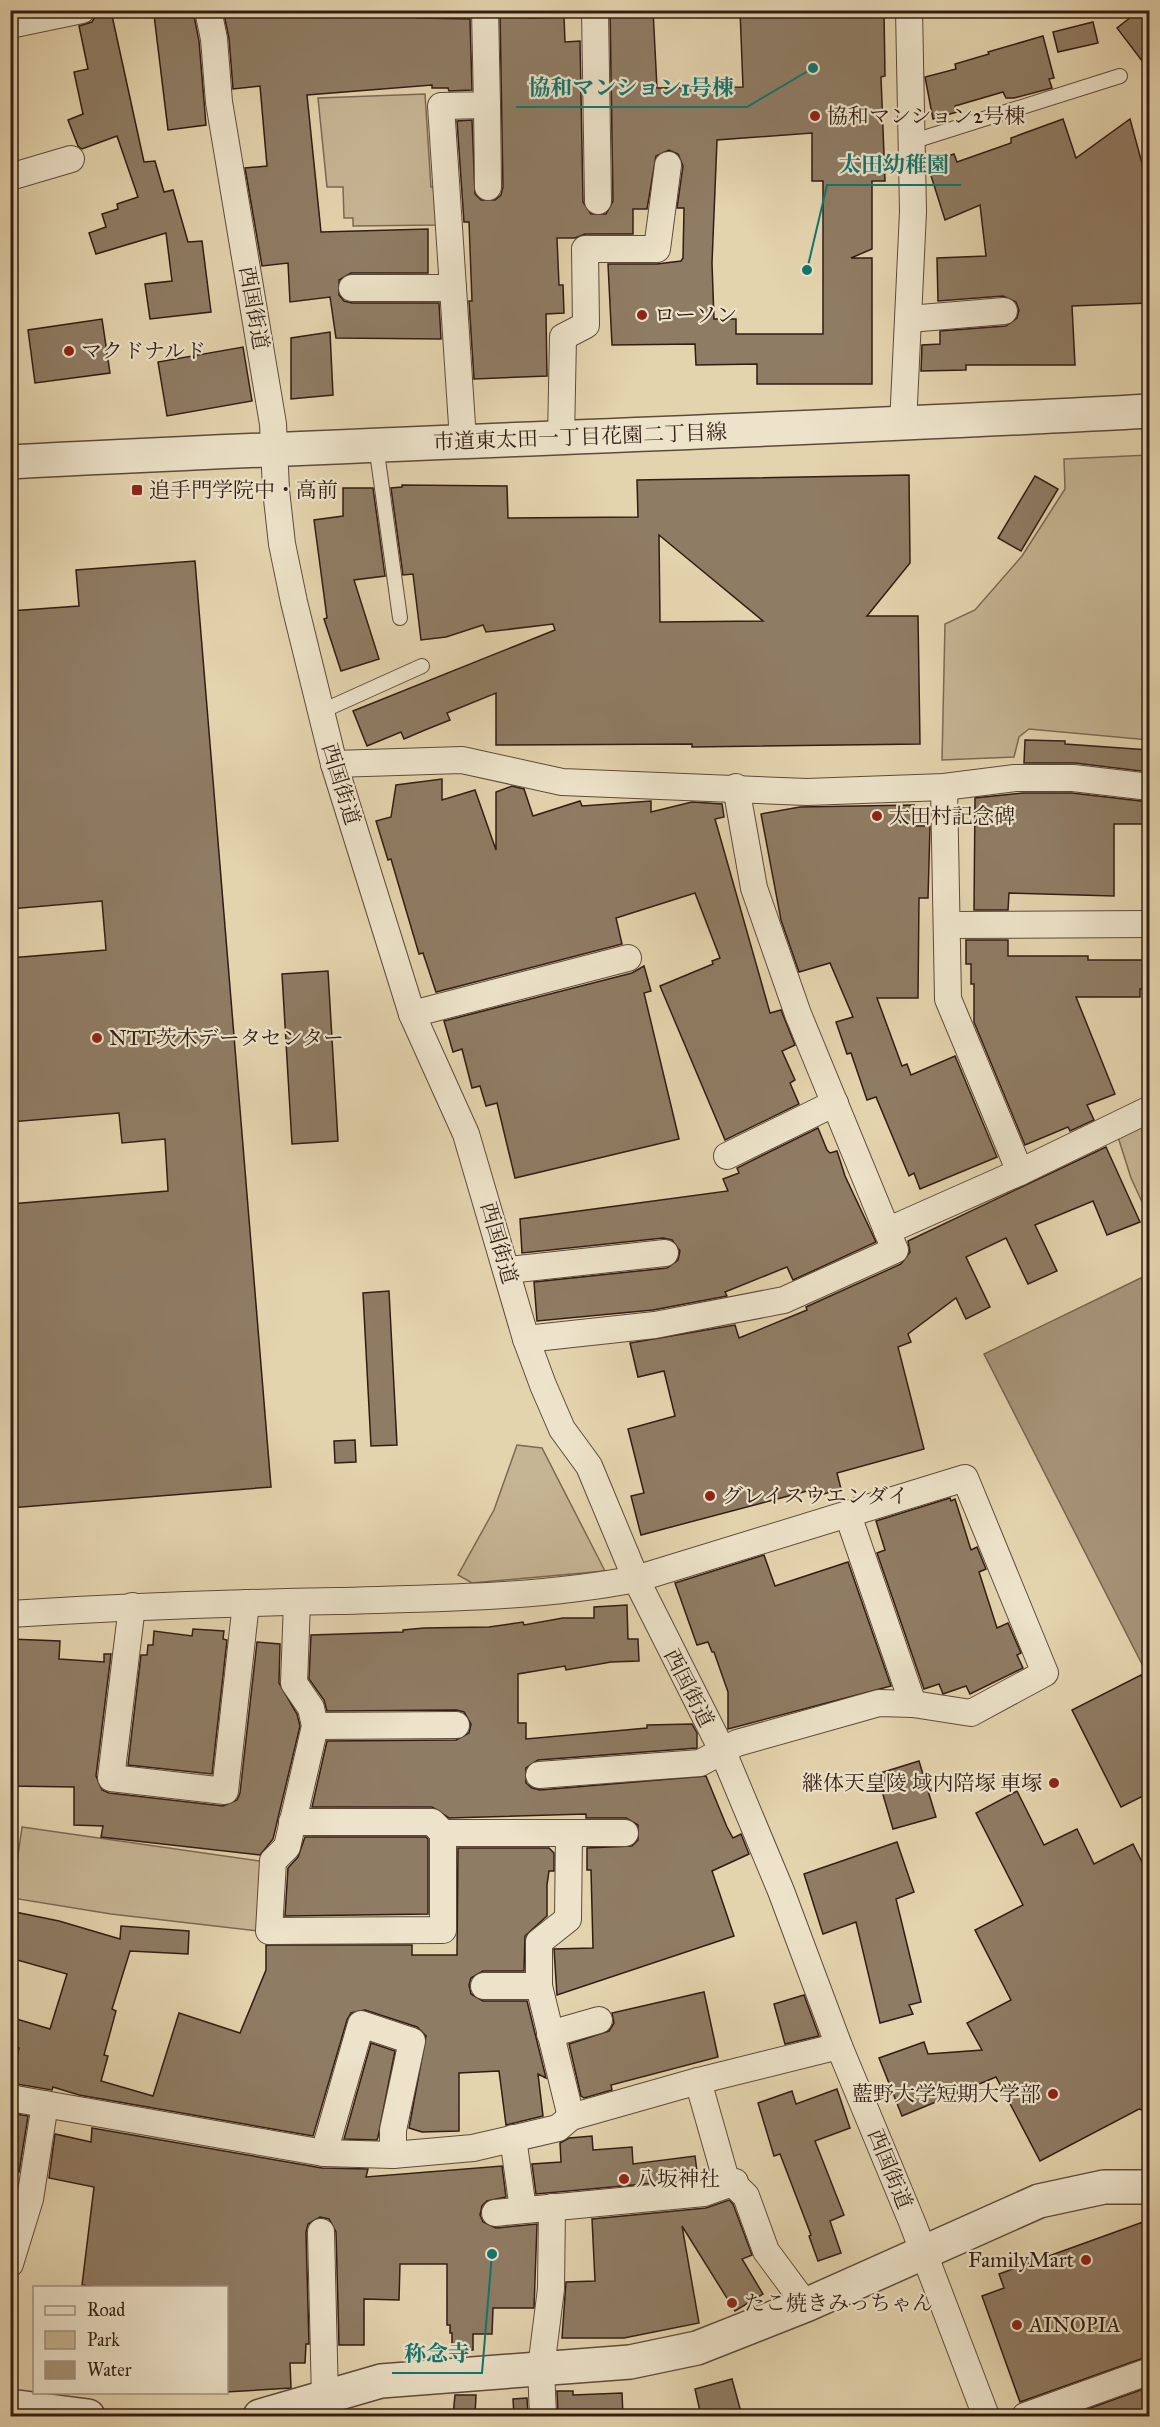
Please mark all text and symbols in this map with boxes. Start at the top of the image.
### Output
callout: 協和マンション1号棟 [516,67,747,107]
text: 協和マンション1号棟 [528,74,734,101]
place label: 協和マンション2号棟 [827,103,1025,129]
marker: 協和マンション2号棟 [808,109,822,123]
callout: 太田幼稚園 [827,145,961,185]
text: 太田幼稚園 [839,151,949,178]
street label: 西国街道 [234,264,274,352]
place label: ローソン [654,302,737,328]
marker: ローソン [635,308,649,322]
place label: マクドナルド [81,338,206,364]
marker: マクドナルド [62,344,76,358]
street label: 市道東太田一丁目花園二丁目線 [433,419,727,455]
place label: 追手門学院中・高前 [149,477,338,503]
marker: 追手門学院中・高前 [130,483,144,497]
street label: 西国街道 [316,740,366,828]
place label: 太田村記念碑 [889,803,1015,829]
marker: 太田村記念碑 [870,809,884,823]
place label: NTT茨木データセンター [109,1025,344,1051]
marker: NTT茨木データセンター [90,1031,104,1045]
street label: 西国街道 [475,1199,523,1287]
place label: グレイスウエンダイ [722,1483,908,1509]
marker: グレイスウエンダイ [703,1489,717,1503]
street label: 西国街道 [658,1645,720,1731]
place label: 継体天皇陵 域内陪塚 車塚 [802,1770,1042,1796]
marker: 継体天皇陵 域内陪塚 車塚 [1047,1776,1061,1790]
place label: 藍野大学短期大学部 [852,2081,1041,2107]
marker: 藍野大学短期大学部 [1046,2087,1060,2101]
street label: 西国街道 [862,2125,918,2213]
place label: 八坂神社 [636,2166,720,2192]
marker: 八坂神社 [617,2172,631,2186]
place label: FamilyMart [968,2247,1075,2273]
marker: FamilyMart [1079,2253,1093,2267]
legend [33,2286,228,2394]
place label: たこ焼きみっちゃん [744,2290,933,2316]
marker: たこ焼きみっちゃん [725,2296,739,2310]
text: Road [87,2299,125,2321]
place label: AINOPIA [1028,2312,1121,2338]
marker: AINOPIA [1010,2318,1024,2332]
text: Park [87,2329,120,2351]
callout: 称念寺 [392,2333,482,2373]
text: 称念寺 [404,2340,470,2367]
text: Water [87,2359,132,2381]

